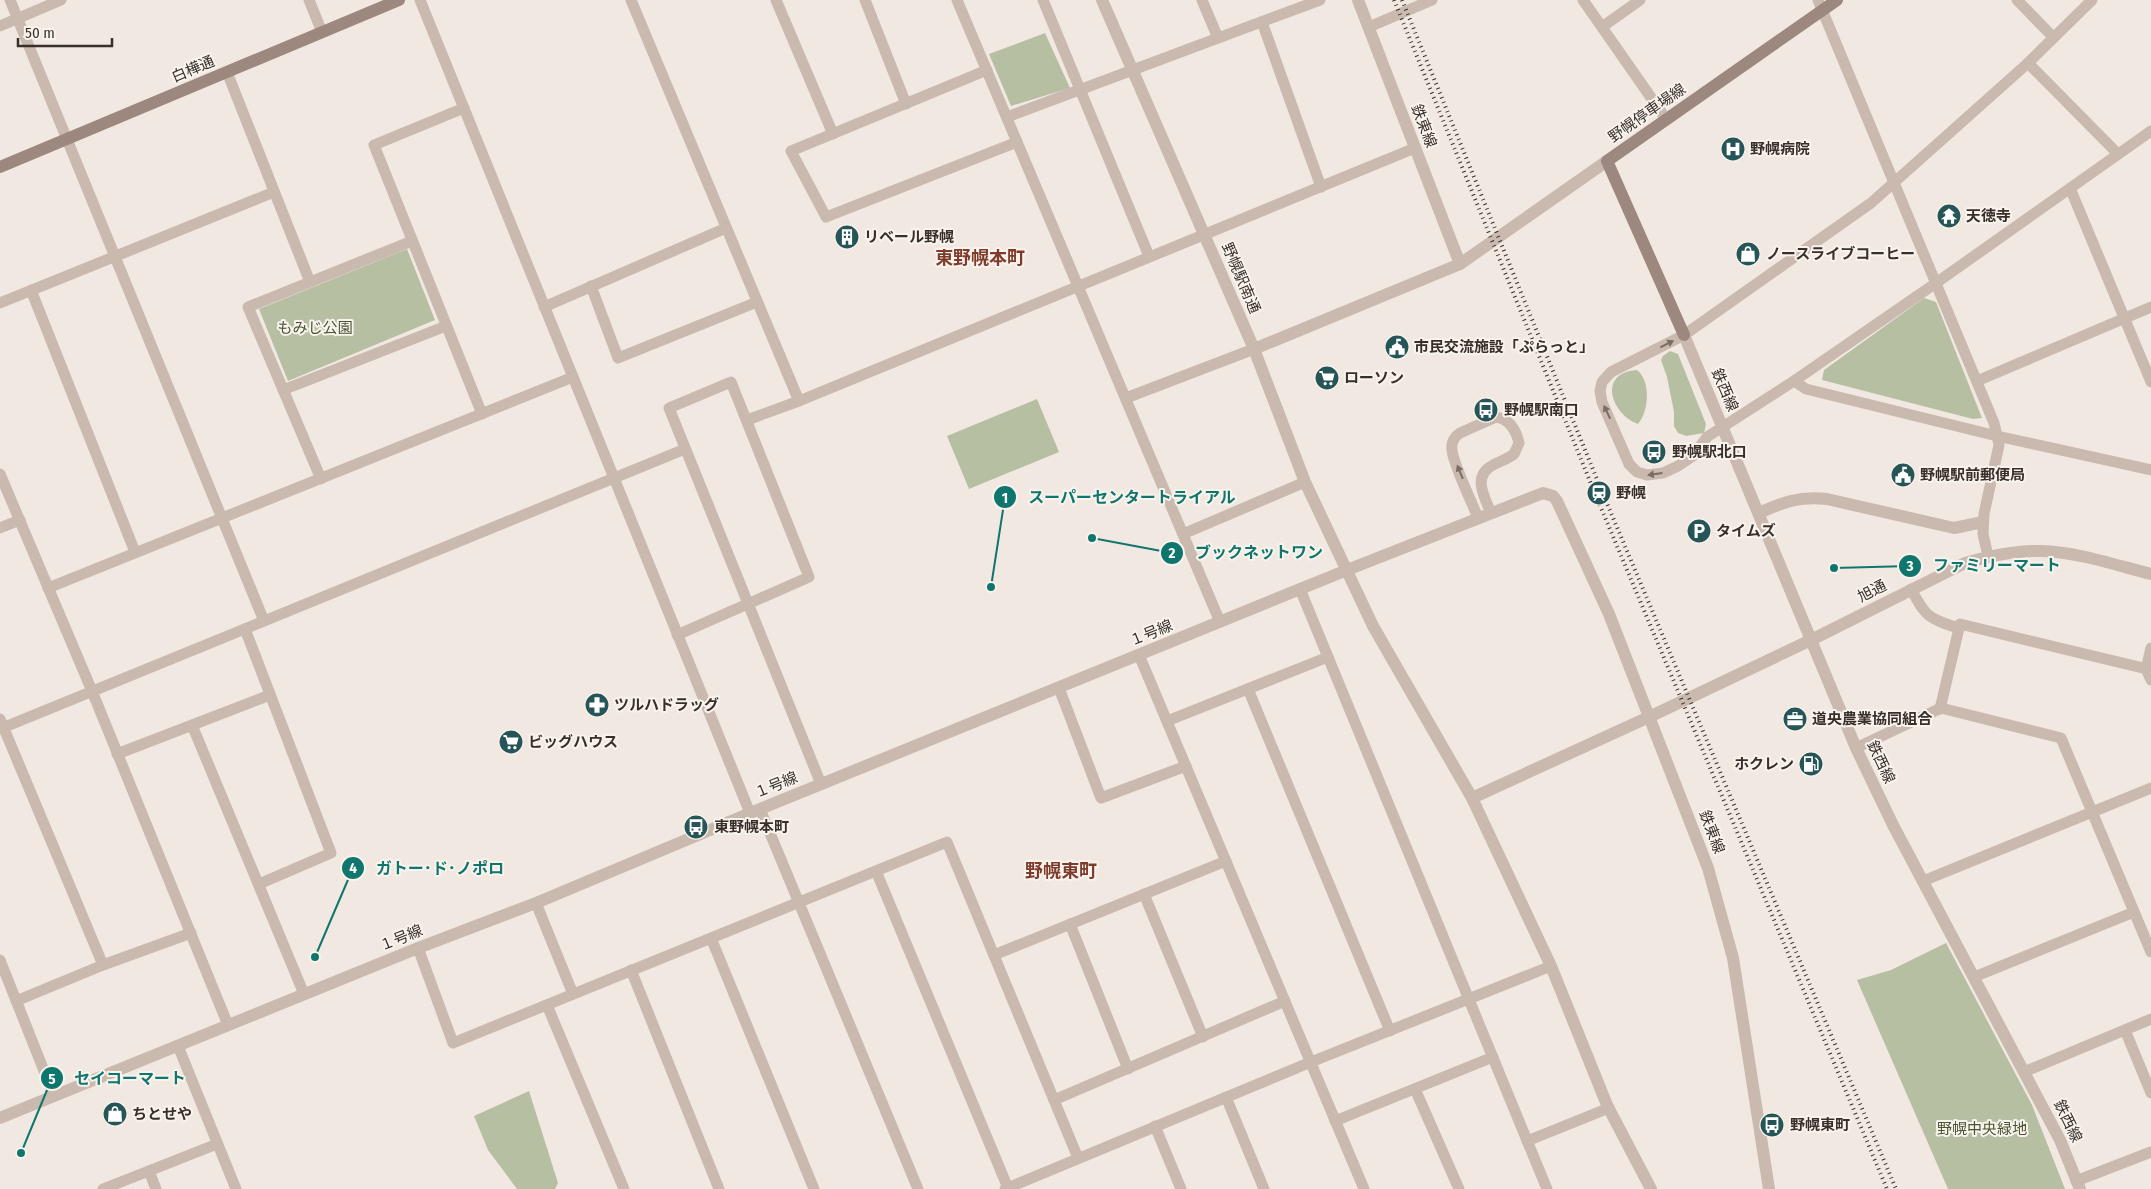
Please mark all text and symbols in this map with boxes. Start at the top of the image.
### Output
scale bar [18,15,111,47]
text: 50 m [25,24,55,42]
street label: 白樺通 [169,52,217,86]
street label: 野幌停車場線 [1605,80,1689,146]
street label: 鉄東線 [1408,102,1440,150]
hospital icon: 野幌病院 [1720,136,1746,162]
place label: 野幌病院 [1750,140,1810,158]
temple icon: 天徳寺 [1936,203,1962,229]
place label: 天徳寺 [1966,207,2011,225]
building icon: リベール野幌 [834,224,860,250]
place label: リベール野幌 [864,228,954,246]
street label: 野幌駅南通 [1218,240,1264,316]
shop icon: ノースライブコーヒー [1735,241,1761,267]
place label: ノースライブコーヒー [1766,245,1915,263]
district label: 東野幌本町 [935,247,1025,269]
park label: もみじ公園 [277,319,353,337]
public building icon: 市民交流施設「ぷらっと」 [1384,334,1410,360]
place label: 市民交流施設「ぷらっと」 [1414,338,1594,356]
one-way arrow [1660,340,1674,348]
supermarket icon: ローソン [1314,365,1340,391]
street label: 鉄西線 [1708,366,1742,414]
place label: ローソン [1344,369,1404,387]
bus stop icon: 野幌駅南口 [1473,397,1499,423]
place label: 野幌駅南口 [1504,401,1579,419]
one-way arrow [1602,405,1610,419]
bus stop icon: 野幌駅北口 [1641,439,1667,465]
place label: 野幌駅北口 [1672,443,1747,461]
public building icon: 野幌駅前郵便局 [1890,462,1916,488]
one-way arrow [1456,464,1464,479]
place label: 野幌駅前郵便局 [1920,466,2025,484]
one-way arrow [1646,470,1662,478]
station icon: 野幌 [1586,480,1612,506]
callout: スーパーセンタートライアル [993,482,1246,513]
place label: 野幌 [1616,484,1646,502]
text: スーパーセンタートライアル [1028,488,1236,507]
text: 1 [1002,489,1008,507]
parking icon: タイムズ [1686,518,1712,544]
place label: タイムズ [1716,522,1776,540]
callout: ブックネットワン [1160,537,1333,568]
text: ブックネットワン [1195,543,1323,562]
text: 2 [1168,544,1176,562]
callout: ファミリーマート [1898,550,2071,581]
text: ファミリーマート [1933,556,2061,575]
text: 3 [1905,557,1914,575]
street label: 旭通 [1855,576,1889,606]
street label: １号線 [1127,616,1175,650]
pharmacy icon: ツルハドラッグ [584,692,610,718]
place label: ツルハドラッグ [614,696,719,714]
office icon: 道央農業協同組合 [1782,706,1808,732]
place label: 道央農業協同組合 [1812,710,1933,728]
supermarket icon: ビッグハウス [498,729,524,755]
place label: ビッグハウス [528,733,618,751]
street label: 鉄西線 [1863,738,1899,786]
fuel station icon: ホクレン [1798,751,1824,777]
place label: ホクレン [1734,755,1794,773]
street label: １号線 [752,768,800,802]
street label: 鉄東線 [1696,808,1728,856]
bus stop icon: 東野幌本町 [683,814,709,840]
place label: 東野幌本町 [714,818,789,836]
callout: ガトー･ド･ノポロ [341,853,514,884]
text: 4 [349,859,357,877]
text: ガトー･ド･ノポロ [376,859,504,878]
district label: 野幌東町 [1025,860,1097,882]
street label: １号線 [377,921,425,955]
callout: セイコーマート [39,1063,196,1094]
text: セイコーマート [74,1069,186,1088]
text: 5 [48,1070,56,1088]
street label: 鉄西線 [2050,1097,2086,1145]
shop icon: ちとせや [102,1101,128,1127]
place label: ちとせや [132,1105,192,1123]
bus stop icon: 野幌東町 [1759,1112,1785,1138]
place label: 野幌東町 [1790,1116,1850,1134]
park label: 野幌中央緑地 [1937,1120,2027,1138]

